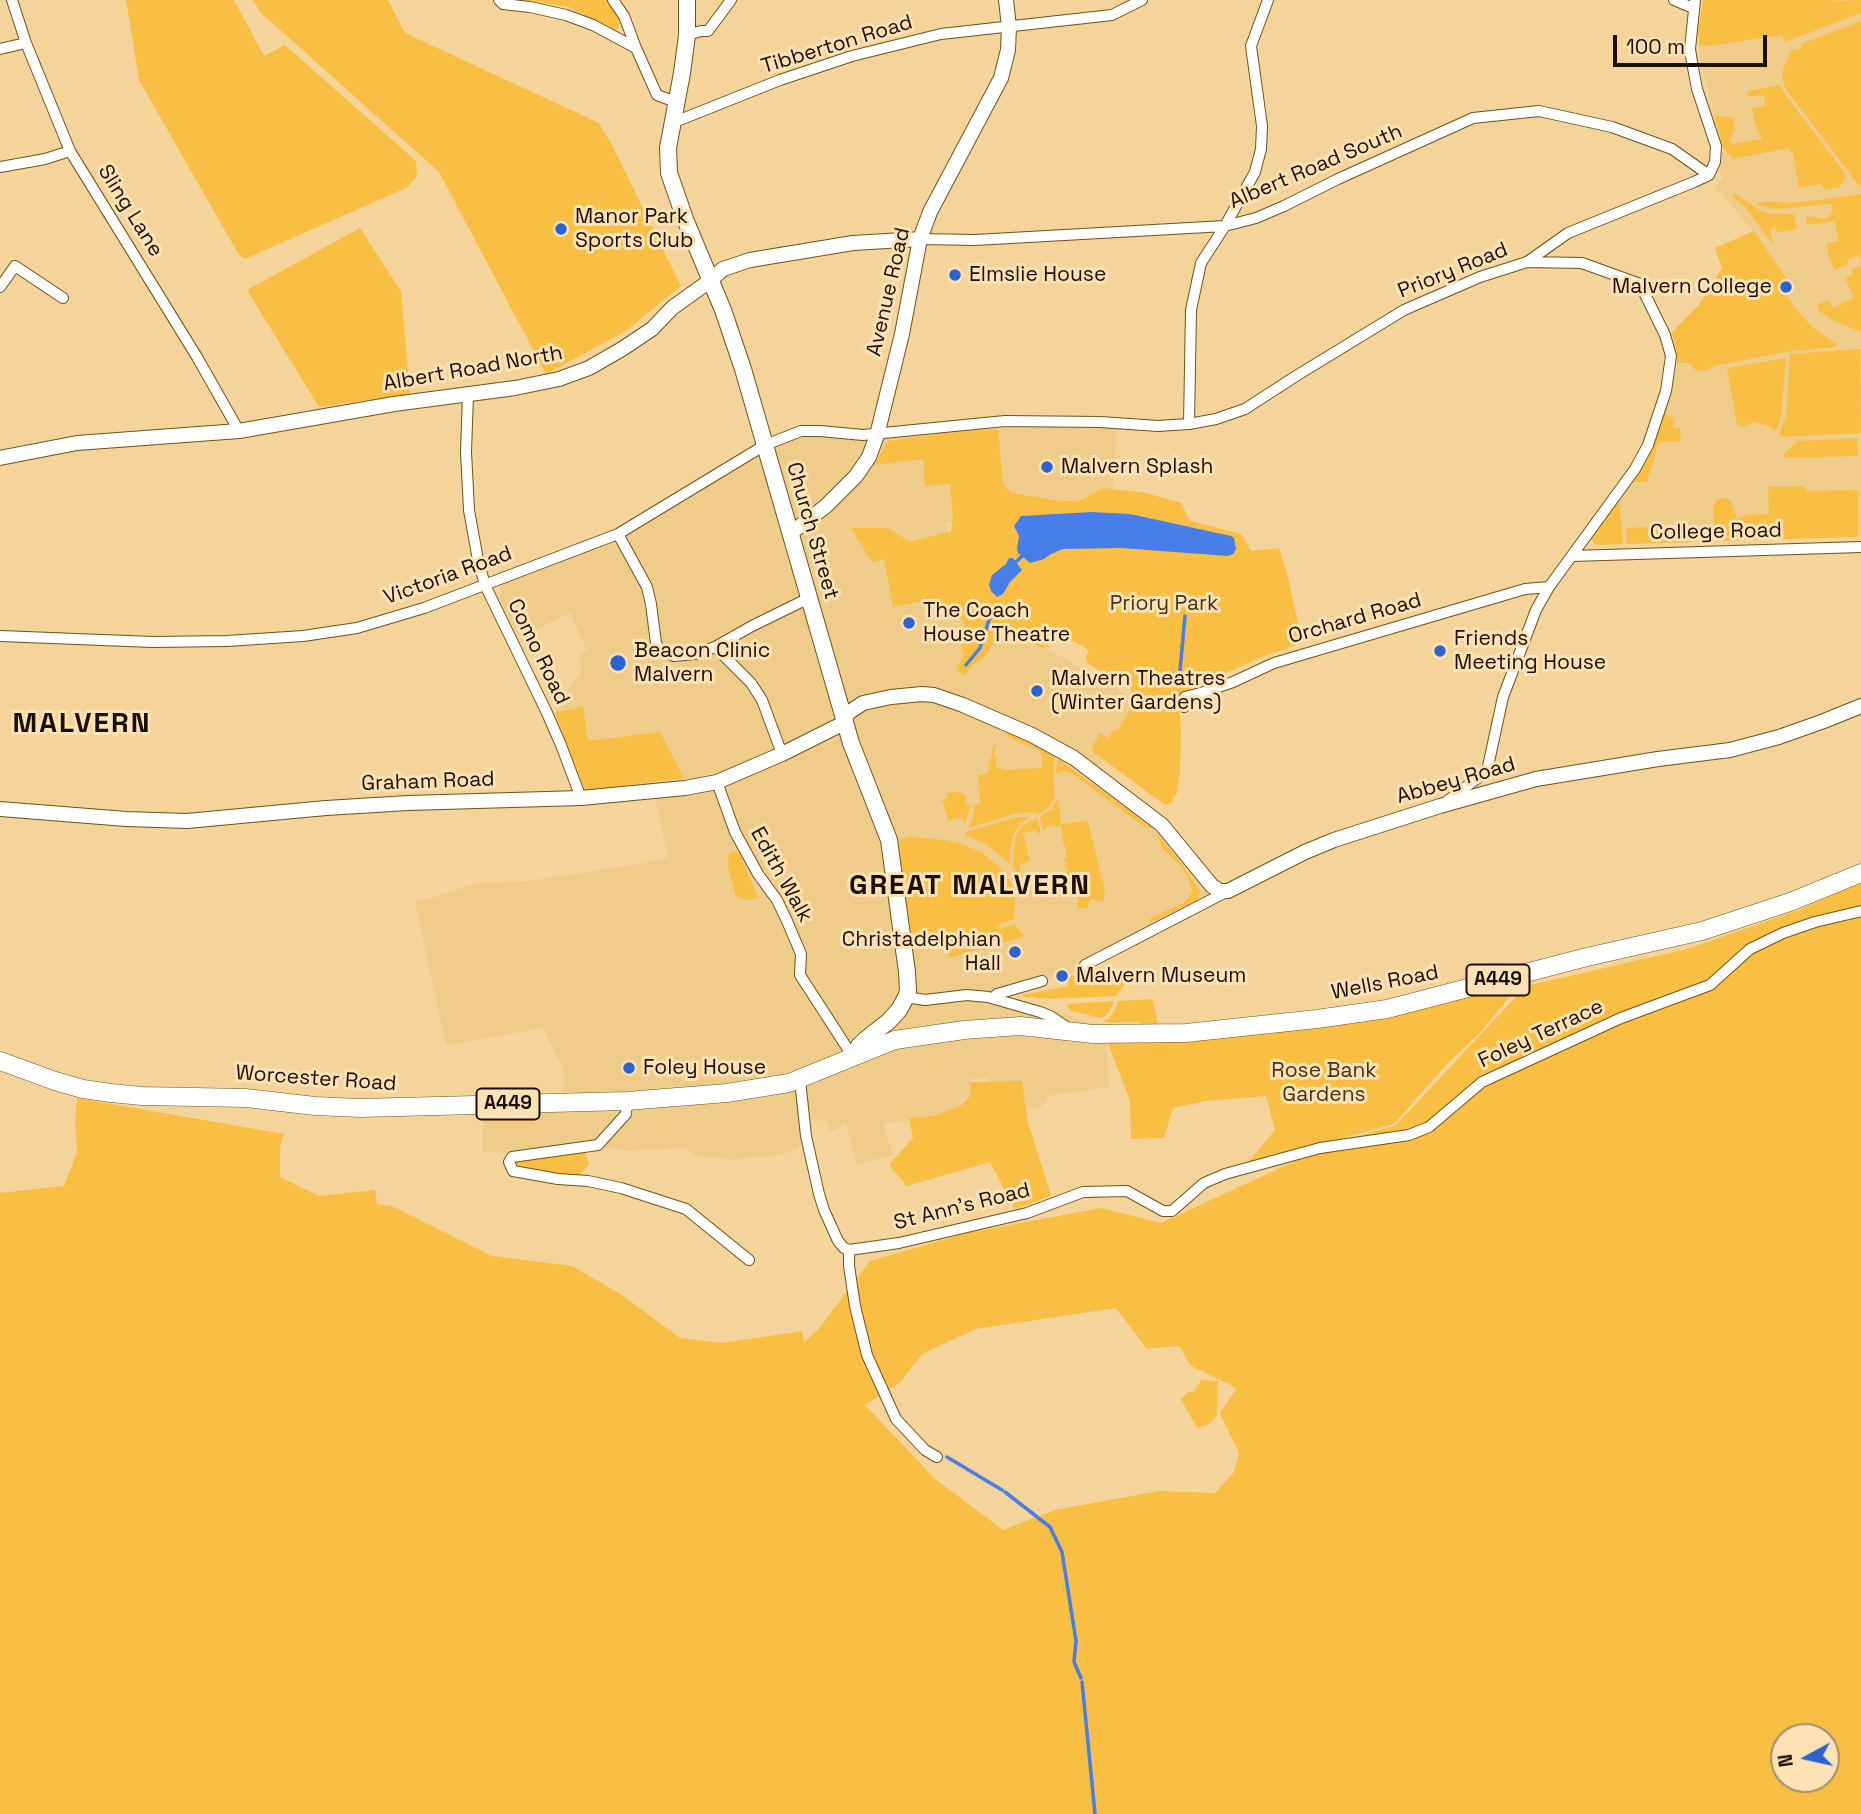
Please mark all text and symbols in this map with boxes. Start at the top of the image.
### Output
street label: Tibberton Road [758,10,916,80]
scale bar [1616,21,1770,65]
text: 100 m [1626,33,1685,60]
street label: Albert Road South [1226,119,1406,215]
street label: Sling Lane [92,160,168,262]
place label: Manor Park Sports Club [575,204,693,254]
marker: Manor Park Sports Club [553,221,569,237]
street label: Avenue Road [862,225,916,359]
street label: Priory Road [1394,238,1512,304]
place label: Elmslie House [969,262,1106,288]
marker: Elmslie House [947,267,963,283]
place label: Malvern College [1612,274,1772,300]
marker: Malvern College [1778,279,1794,295]
street label: Albert Road North [381,341,565,397]
place label: Malvern Splash [1061,454,1213,480]
street label: Church Street [780,459,844,603]
marker: Malvern Splash [1039,459,1055,475]
street label: College Road [1650,518,1782,546]
street label: Victoria Road [380,541,516,611]
street label: Orchard Road [1286,588,1424,650]
park label: Priory Park [1110,591,1218,617]
street label: Como Road [502,595,574,709]
place label: The Coach House Theatre [923,598,1070,648]
marker: The Coach House Theatre [901,615,917,631]
place label: Friends Meeting House [1454,626,1606,676]
place label: Beacon Clinic Malvern [634,638,770,688]
marker: Friends Meeting House [1432,643,1448,659]
marker: Beacon Clinic Malvern [608,653,628,673]
place label: Malvern Theatres (Winter Gardens) [1051,666,1226,716]
marker: Malvern Theatres (Winter Gardens) [1029,683,1045,699]
district label: MALVERN [13,707,151,741]
street label: Abbey Road [1394,752,1518,810]
street label: Graham Road [361,767,495,797]
street label: Edith Walk [745,823,817,927]
district label: GREAT MALVERN [851,869,1089,903]
place label: Christadelphian Hall [842,927,1001,977]
marker: Christadelphian Hall [1007,944,1023,960]
street label: Wells Road [1329,960,1441,1006]
place label: Malvern Museum [1076,963,1246,989]
road number: A449 [1466,964,1530,996]
marker: Malvern Museum [1054,968,1070,984]
street label: Foley Terrace [1475,994,1607,1074]
place label: Foley House [643,1055,766,1081]
park label: Rose Bank Gardens [1271,1058,1377,1108]
marker: Foley House [621,1060,637,1076]
street label: Worcester Road [235,1061,397,1097]
road number: A449 [476,1088,540,1120]
street label: St Ann's Road [891,1178,1033,1236]
north arrow [1770,1723,1840,1793]
text: N [1772,1753,1799,1769]

